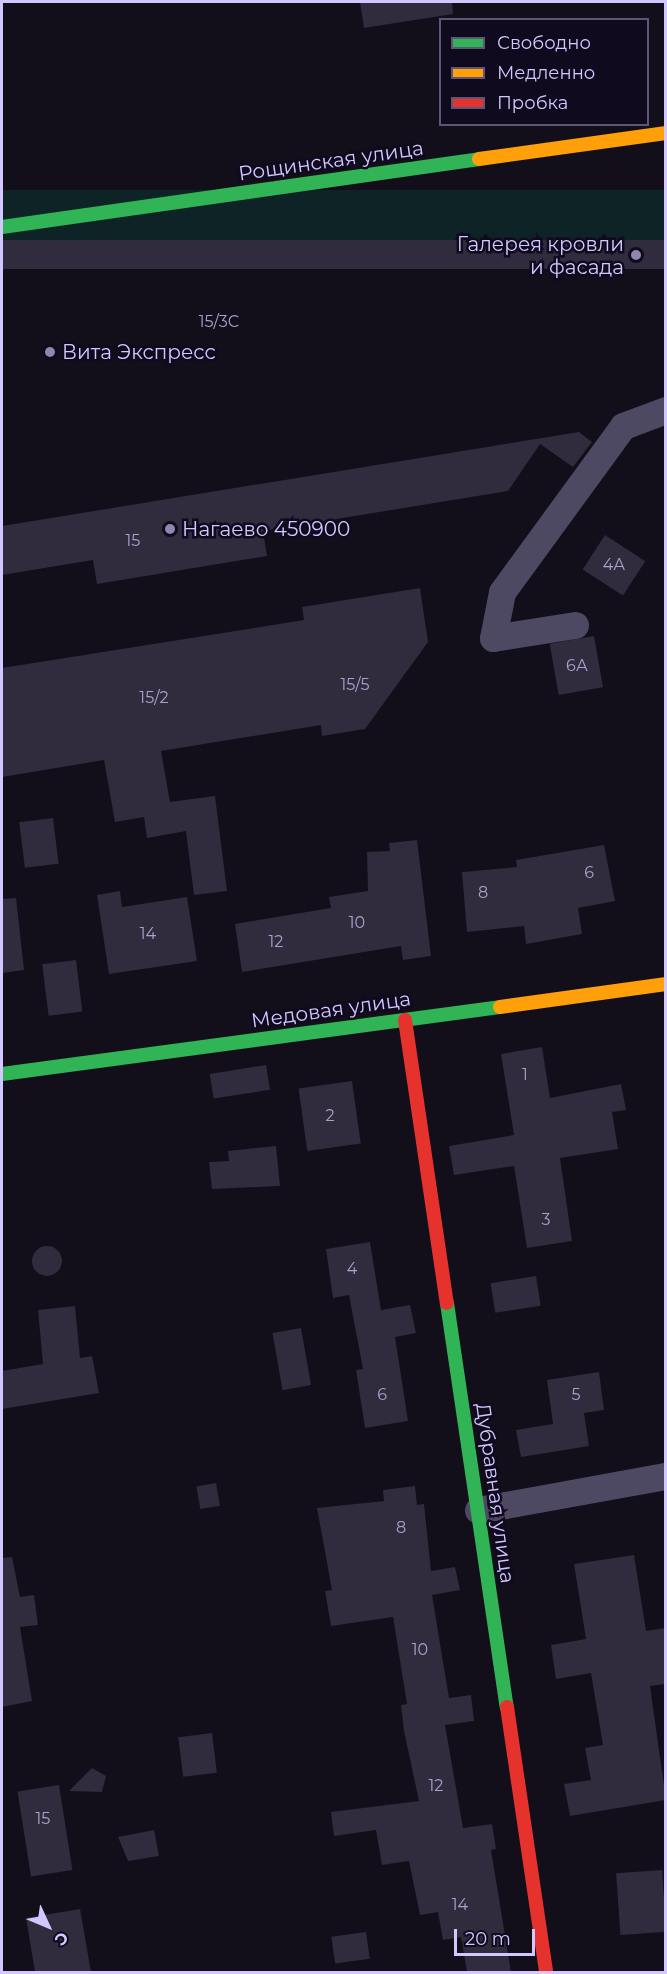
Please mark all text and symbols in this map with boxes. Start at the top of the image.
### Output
legend [439,18,649,126]
text: Свободно [497,32,591,54]
text: Медленно [497,62,595,84]
text: Пробка [497,92,568,114]
street label: Рощинская улица [237,136,425,186]
place label: Галерея кровли и фасада [457,232,624,279]
marker: Галерея кровли и фасада [629,248,643,262]
house number: 15/3С [199,312,239,332]
place label: Вита Экспресс [62,340,216,364]
marker: Вита Экспресс [43,345,57,359]
place label: Нагаево 450900 [182,517,350,541]
marker: Нагаево 450900 [163,522,177,536]
house number: 15 [126,531,140,551]
house number: 4А [603,555,625,575]
house number: 6А [566,656,588,676]
house number: 15/5 [340,675,370,695]
house number: 15/2 [139,688,169,708]
house number: 6 [584,863,594,883]
house number: 8 [478,883,488,903]
house number: 10 [349,913,365,933]
house number: 14 [140,924,156,944]
house number: 12 [269,932,283,952]
street label: Медовая улица [250,987,412,1033]
house number: 1 [522,1065,528,1085]
house number: 2 [325,1106,335,1126]
house number: 3 [541,1210,551,1230]
house number: 4 [347,1259,357,1279]
house number: 6 [377,1385,387,1405]
house number: 5 [571,1385,581,1405]
street label: Дубравная улица [470,1401,520,1585]
house number: 8 [396,1518,406,1538]
house number: 10 [412,1640,428,1660]
house number: 12 [429,1776,443,1796]
house number: 15 [36,1809,50,1829]
house number: 14 [452,1895,468,1915]
north arrow [18,1896,78,1956]
scale bar [457,1917,538,1955]
text: С [50,1928,72,1950]
text: 20 m [465,1928,511,1950]

